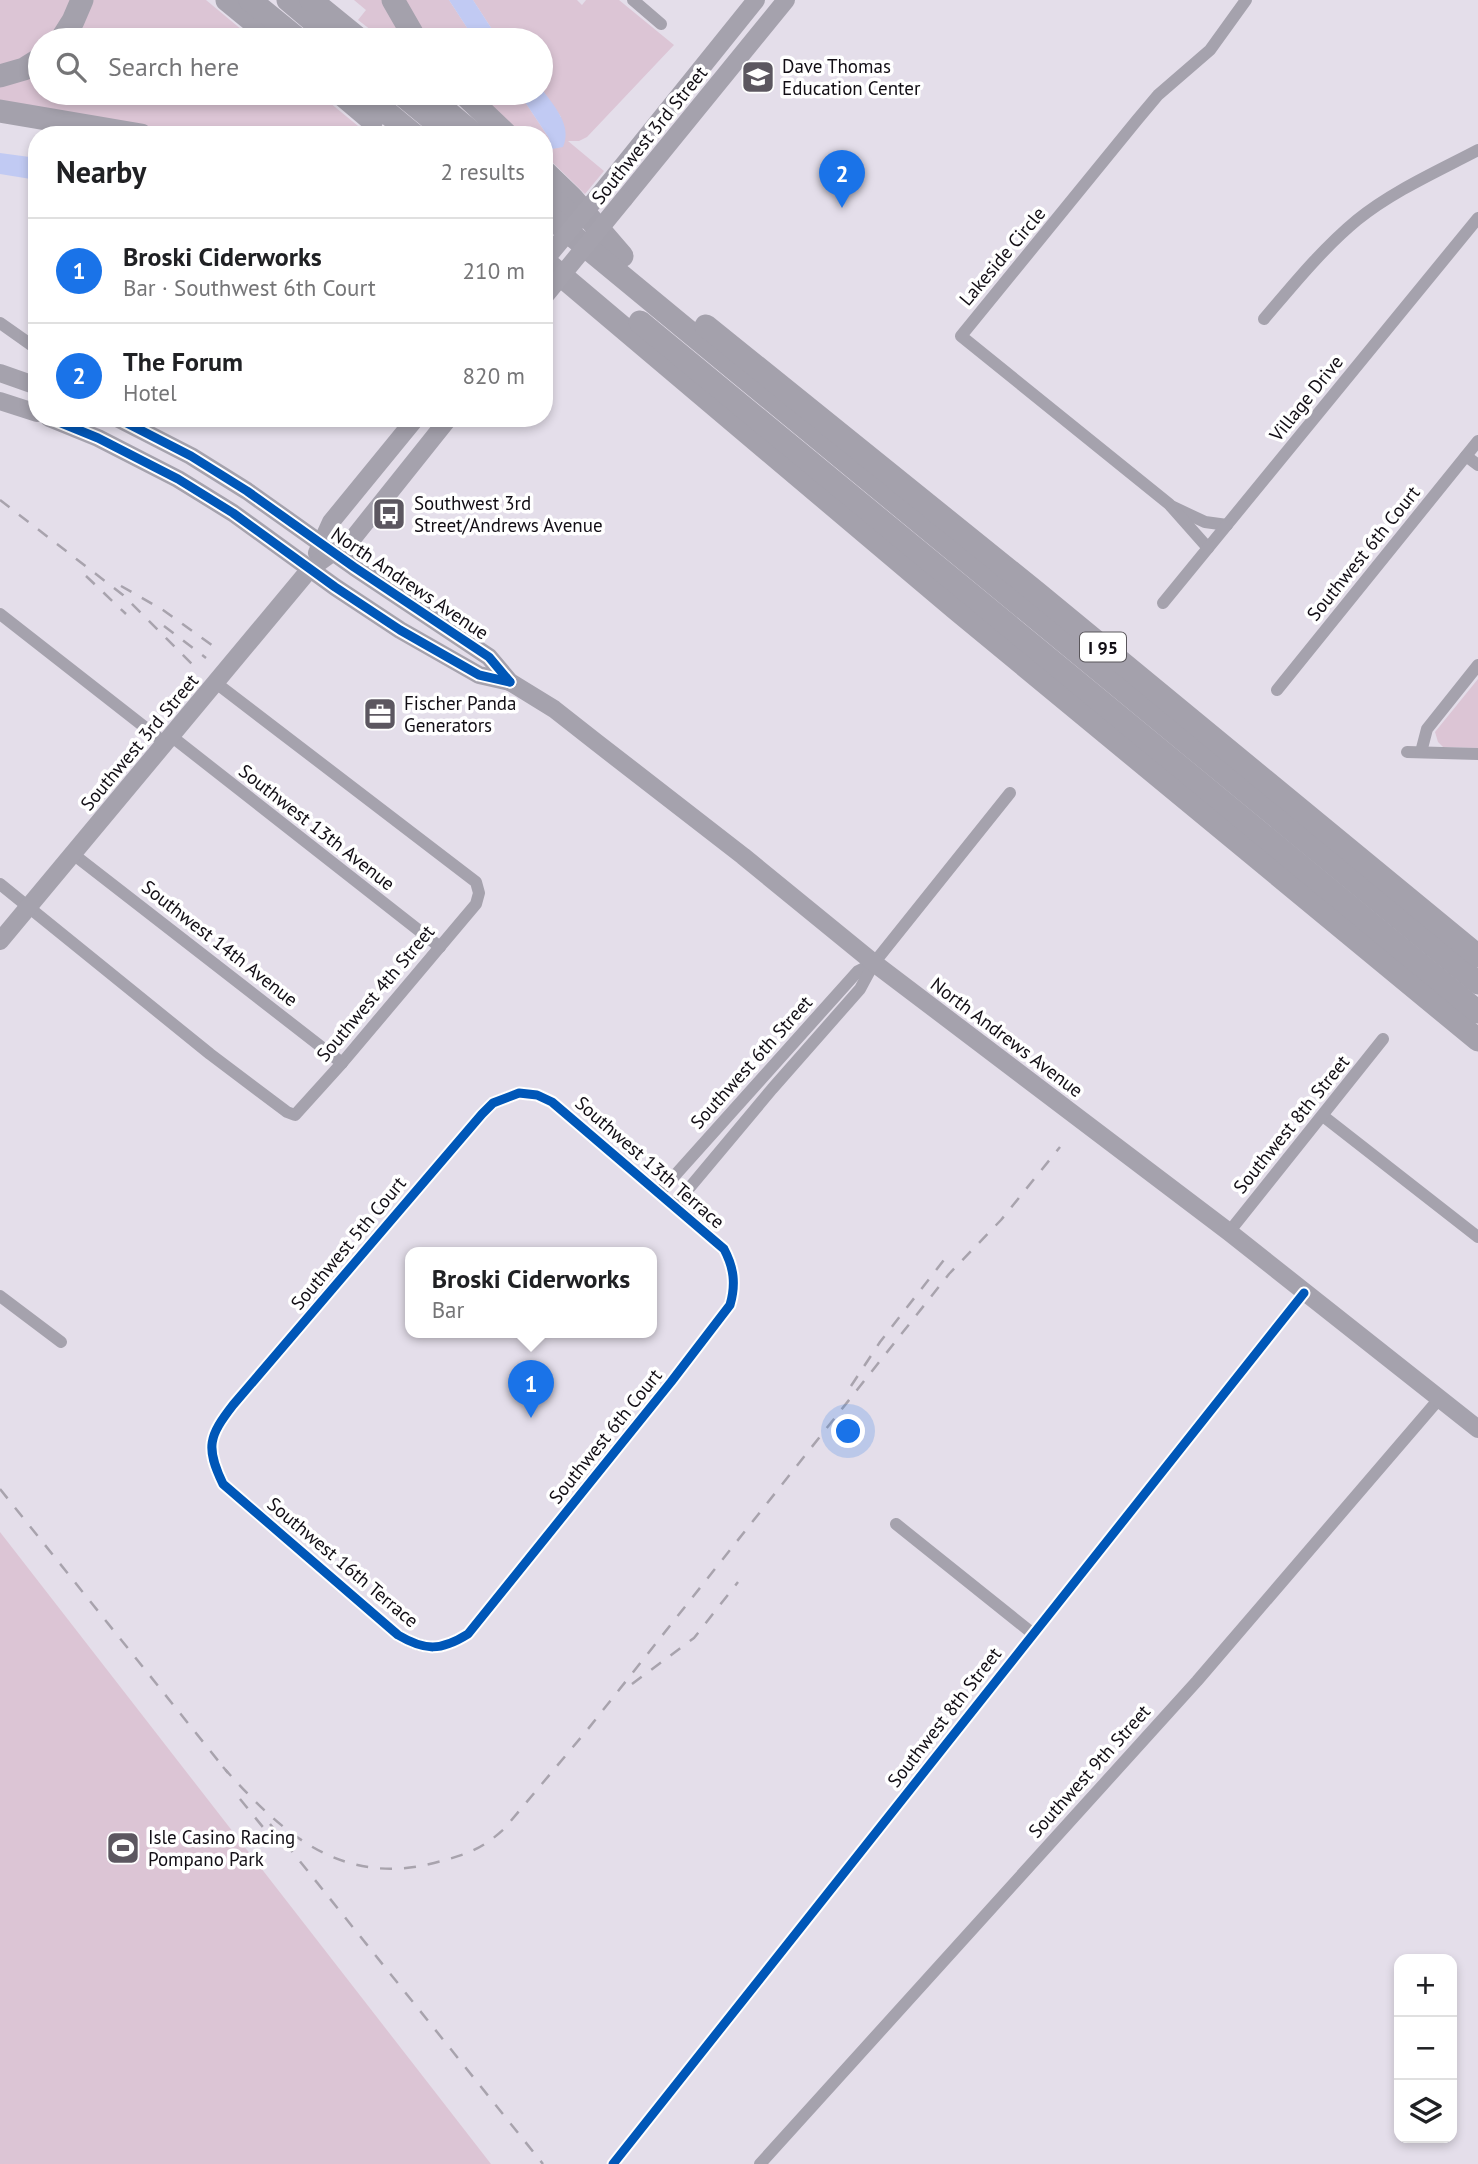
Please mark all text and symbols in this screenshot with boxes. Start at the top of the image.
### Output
search box [28,28,553,105]
icon: search [52,48,90,86]
text: Search here [108,50,239,83]
place label: Dave Thomas Education Center [782,54,921,100]
school or university icon: Dave Thomas Education Center [739,58,777,96]
street label: Southwest 3rd Street [586,61,712,209]
pin: 2 [819,150,865,208]
text: Nearby [56,152,146,191]
text: 2 results [441,157,525,186]
street label: Lakeside Circle [954,202,1050,310]
text: Broski Ciderworks [123,240,322,273]
text: 1 [72,256,86,285]
text: 210 m [463,256,525,285]
text: Bar · Southwest 6th Court [123,273,376,302]
text: The Forum [123,345,243,378]
street label: Village Drive [1263,350,1348,447]
text: 2 [72,361,86,390]
text: 820 m [463,361,525,390]
text: Hotel [123,378,177,407]
street label: Southwest 6th Court [1301,480,1425,625]
place label: Southwest 3rd Street/Andrews Avenue [414,491,603,537]
bus stop icon: Southwest 3rd Street/Andrews Avenue [370,495,408,533]
street label: North Andrews Avenue [327,521,493,645]
road number: I 95 [1080,632,1126,662]
street label: Southwest 3rd Street [75,668,203,815]
place label: Fischer Panda Generators [404,691,516,737]
office icon: Fischer Panda Generators [361,695,399,733]
street label: Southwest 13th Avenue [234,759,400,895]
street label: Southwest 14th Avenue [137,875,303,1011]
street label: Southwest 4th Street [311,919,440,1066]
street label: North Andrews Avenue [926,972,1088,1102]
street label: Southwest 6th Street [685,990,818,1134]
street label: Southwest 8th Street [1228,1050,1355,1198]
street label: Southwest 13th Terrace [570,1091,730,1233]
street label: Southwest 5th Court [285,1171,411,1315]
popup [405,1247,657,1338]
text: Broski Ciderworks [432,1262,630,1295]
text: Bar [432,1295,464,1324]
pin: 1 [508,1360,554,1418]
street label: Southwest 6th Court [543,1363,667,1508]
your location [831,1414,865,1448]
street label: Southwest 16th Terrace [262,1492,424,1632]
street label: Southwest 8th Street [882,1642,1006,1792]
street label: Southwest 9th Street [1023,1699,1156,1843]
place label: Isle Casino Racing Pompano Park [148,1825,295,1871]
sports icon: Isle Casino Racing Pompano Park [104,1829,142,1867]
map controls [1394,1954,1457,2143]
button: + [1394,1954,1457,2017]
button: − [1394,2017,1457,2080]
button: layers [1394,2080,1457,2143]

